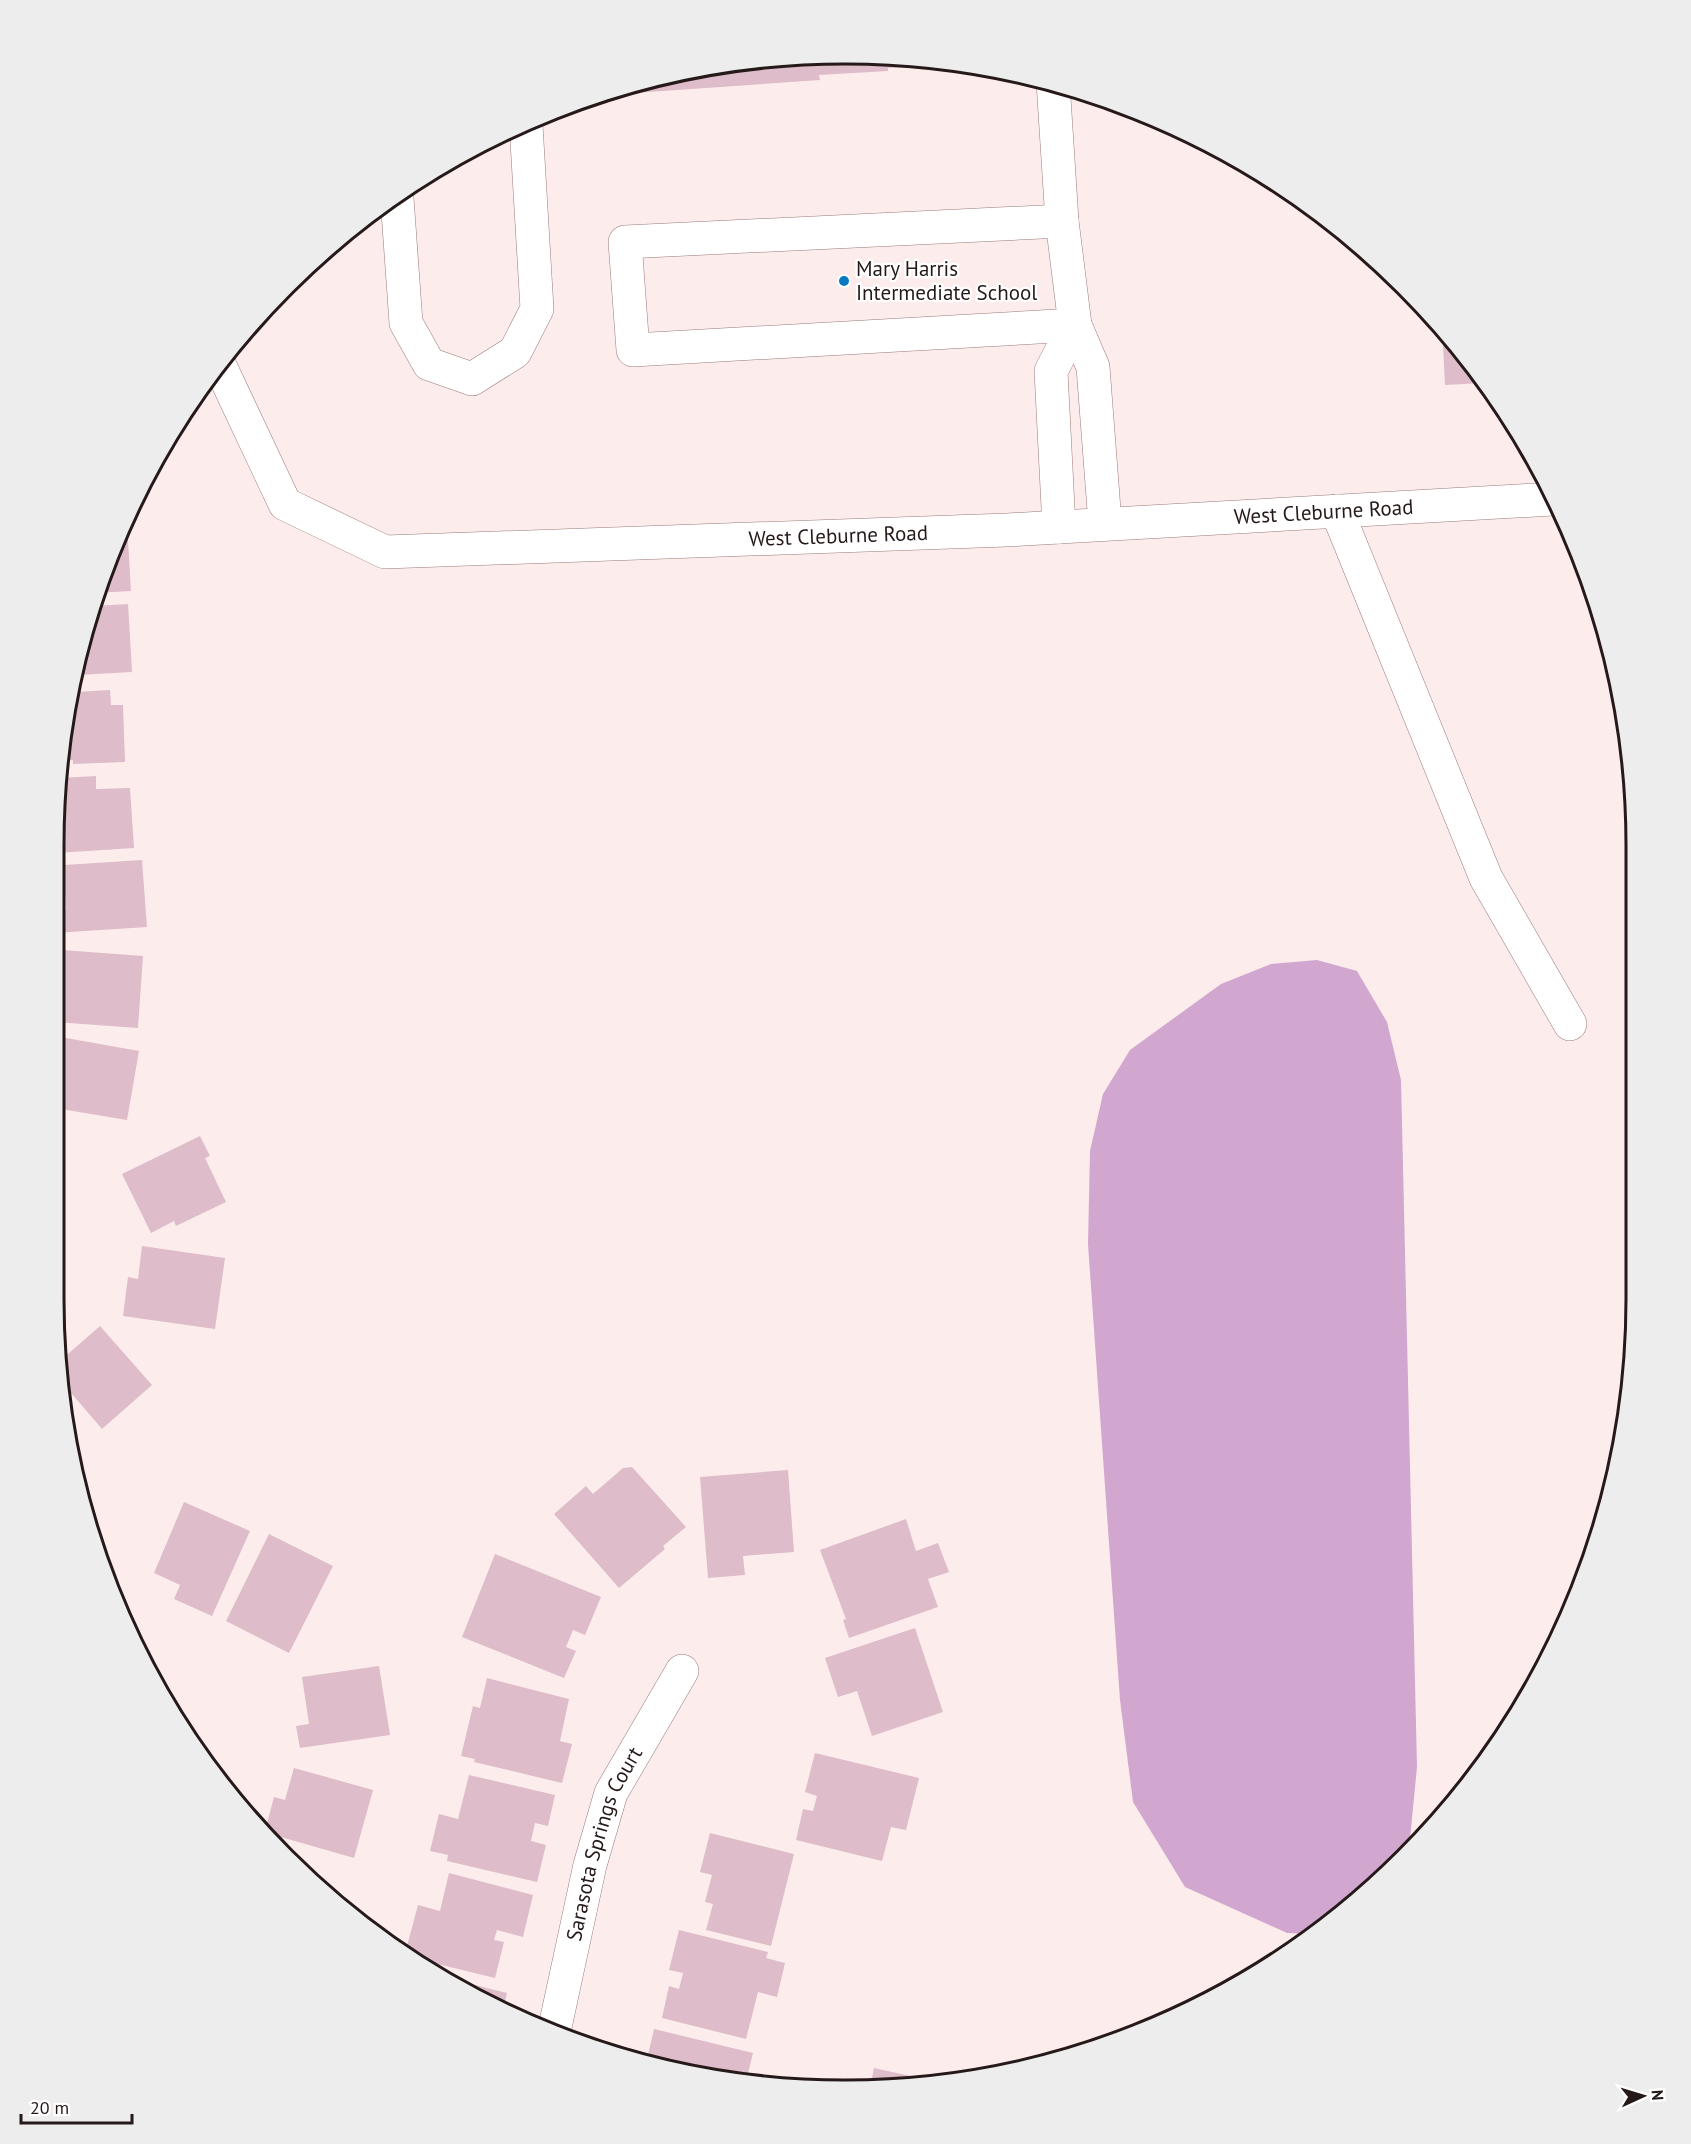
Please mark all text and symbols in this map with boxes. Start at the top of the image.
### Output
place label: Mary Harris Intermediate School [856,255,1037,306]
marker: Mary Harris Intermediate School [837,274,851,288]
street label: West Cleburne Road [1233,493,1414,530]
street label: West Cleburne Road [748,519,928,552]
street label: Sarasota Springs Court [560,1742,648,1944]
north arrow [1613,2066,1673,2126]
scale bar [21,2087,132,2125]
text: N [1648,2089,1668,2101]
text: 20 m [30,2096,69,2119]

